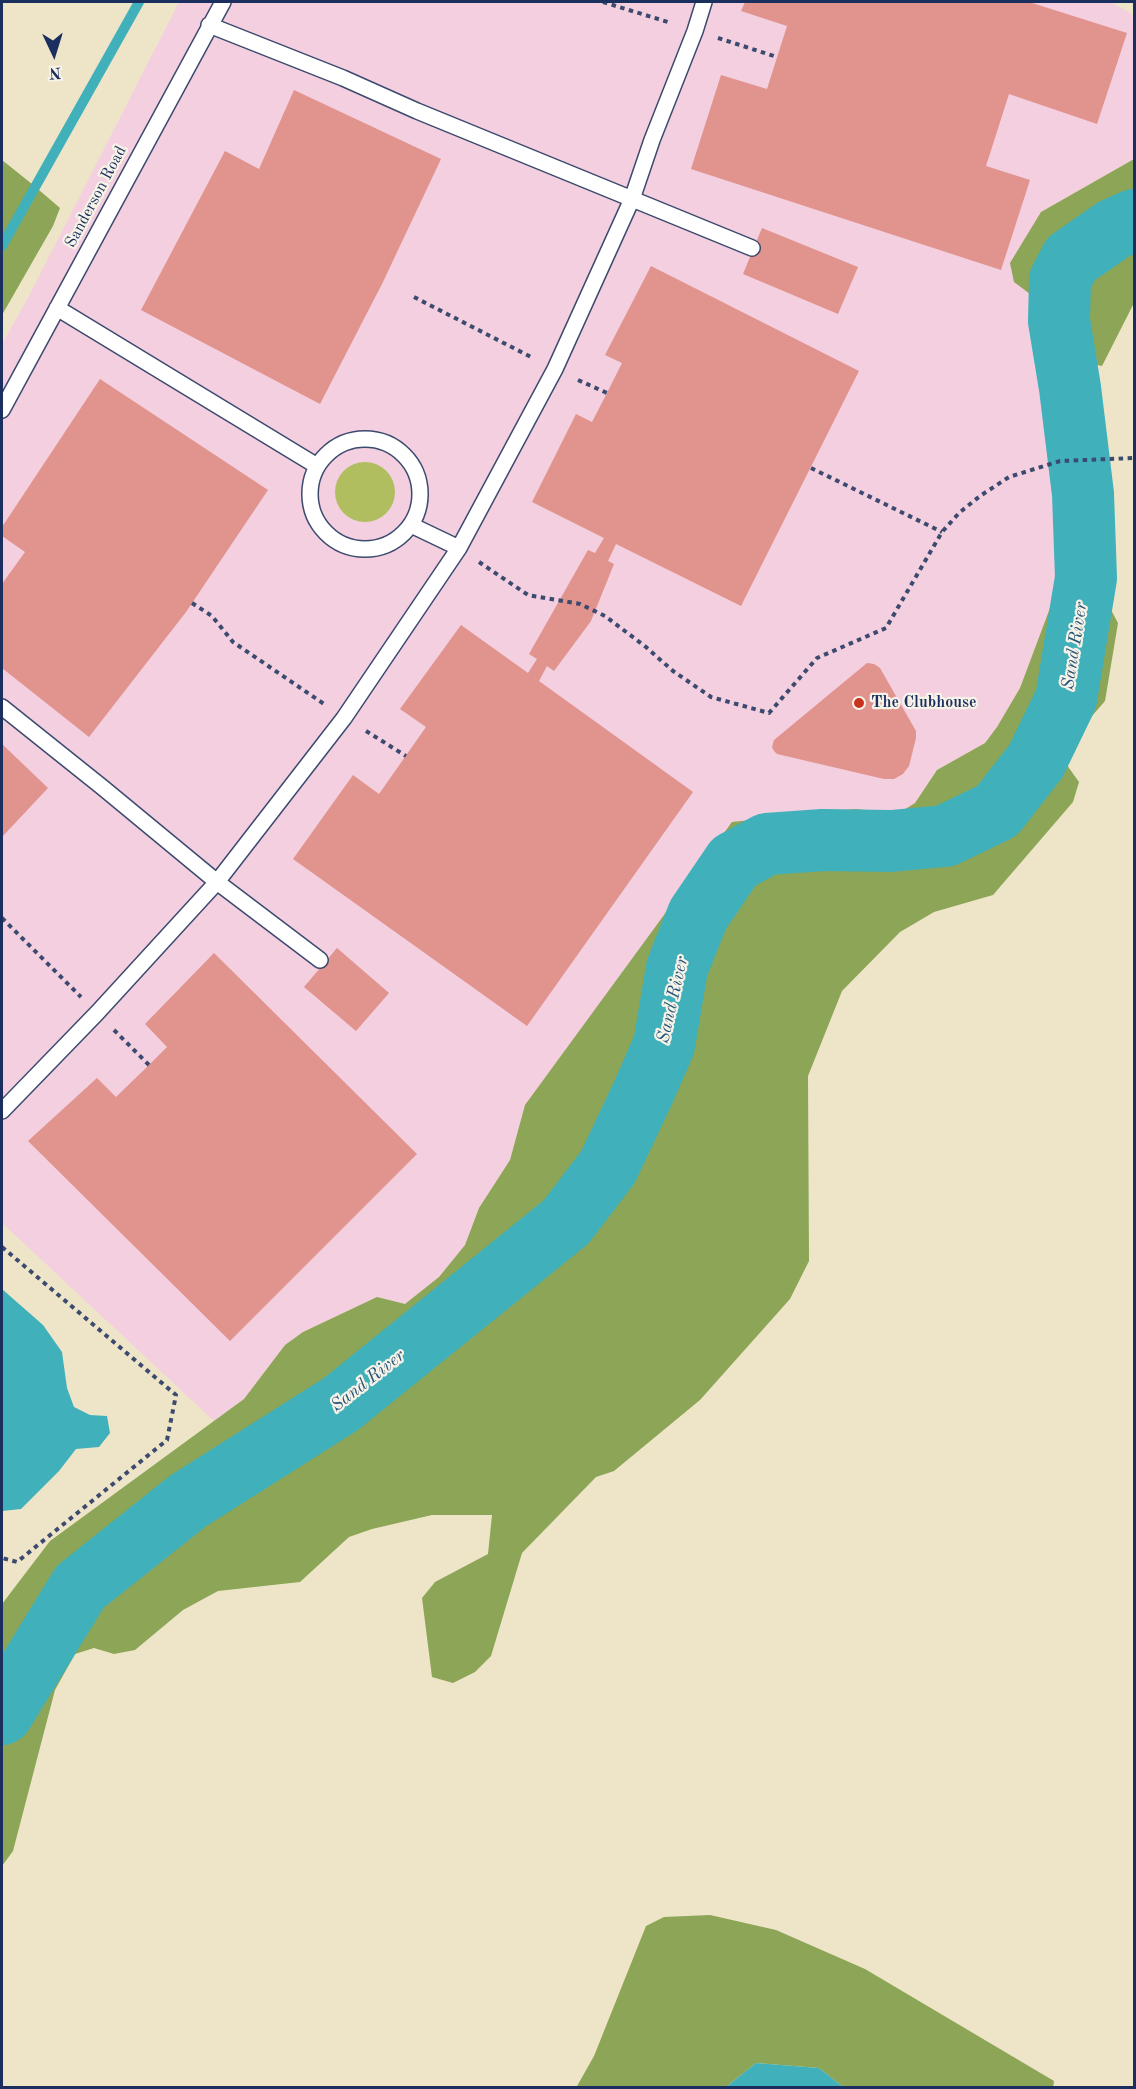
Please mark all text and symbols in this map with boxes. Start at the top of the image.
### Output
north arrow [24,24,84,84]
text: N [49,64,62,80]
street label: Sanderson Road [61,143,131,251]
water label: Sand River [1057,601,1093,691]
place label: The Clubhouse [871,693,976,713]
marker: The Clubhouse [852,696,866,710]
water label: Sand River [653,955,693,1045]
water label: Sand River [327,1345,409,1417]

